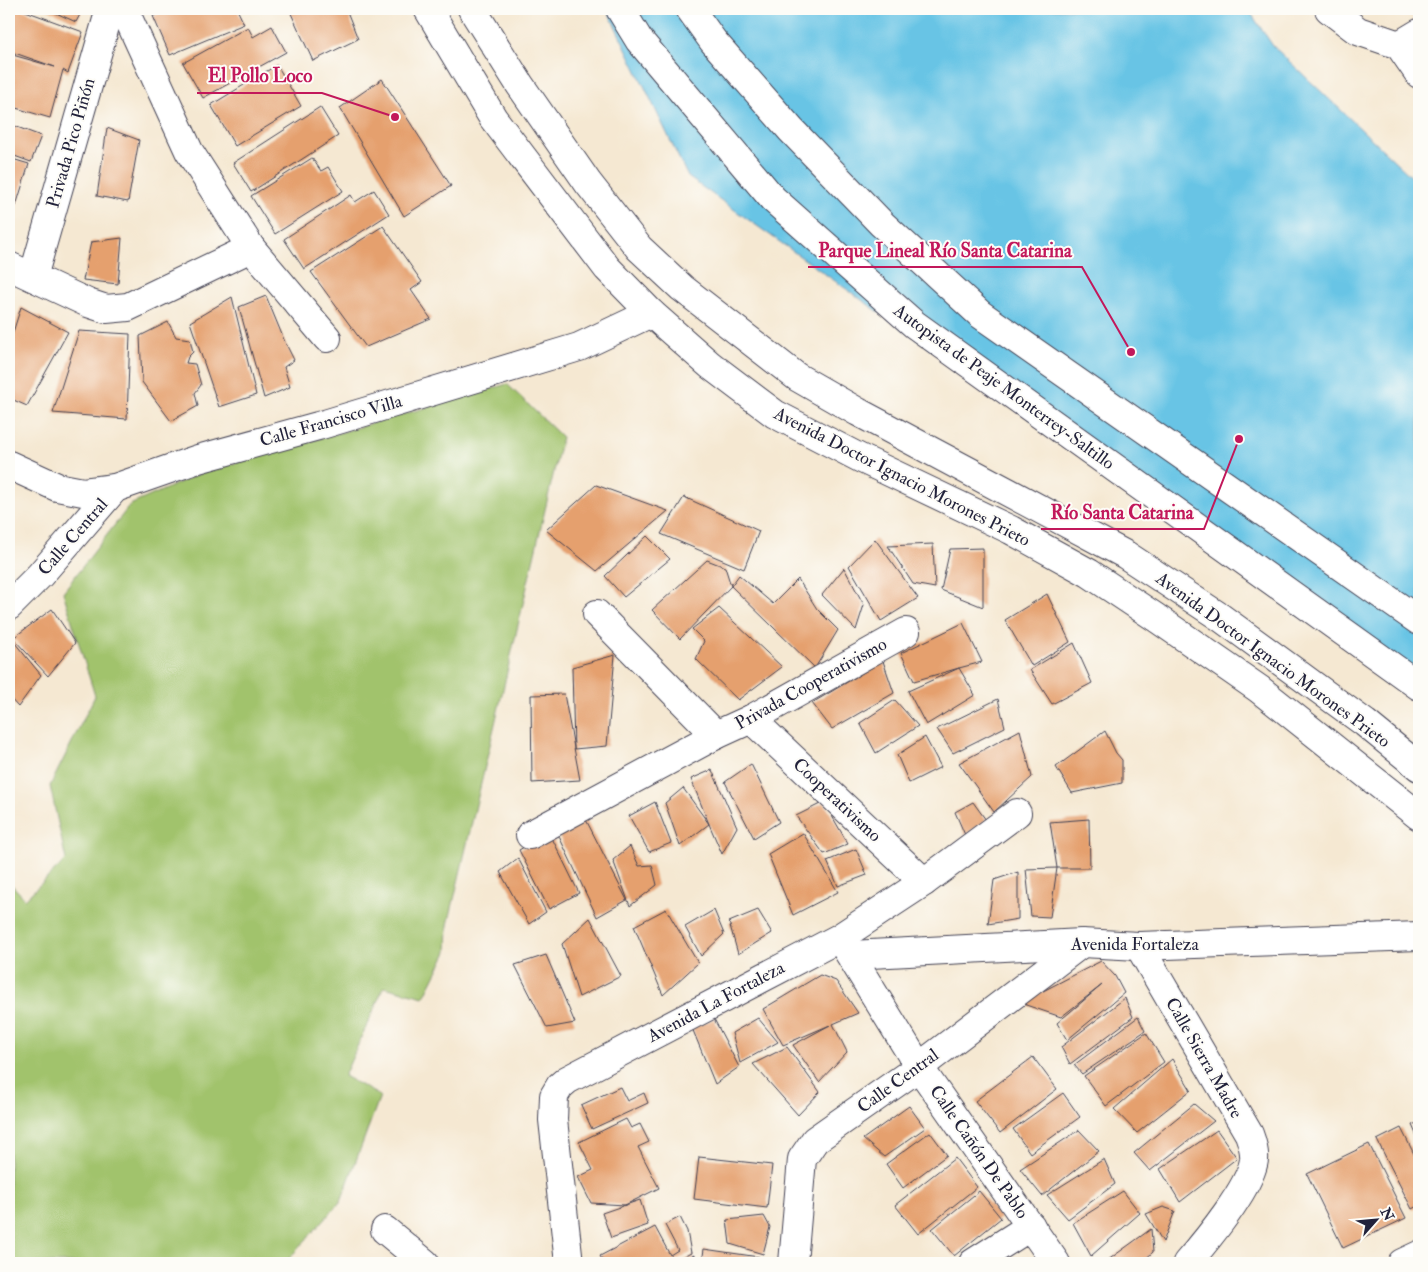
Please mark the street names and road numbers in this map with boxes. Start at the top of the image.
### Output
street label: Privada Pico Piñón [41,75,101,211]
street label: Autopista de Peaje Monterrey-Saltillo [888,298,1119,475]
street label: Calle Francisco Villa [257,390,405,452]
street label: Avenida Doctor Ignacio Morones Prieto [769,402,1034,552]
street label: Calle Central [33,493,113,581]
street label: Avenida Doctor Ignacio Morones Prieto [1150,567,1395,753]
street label: Privada Cooperativismo [731,633,891,735]
street label: Cooperativismo [788,753,886,847]
street label: Avenida Fortaleza [1070,933,1199,956]
street label: Avenida La Fortaleza [643,956,789,1048]
street label: Calle Sierra Madre [1160,994,1248,1123]
street label: Calle Central [853,1043,944,1118]
street label: Calle Cañón De Pablo [924,1081,1034,1224]

